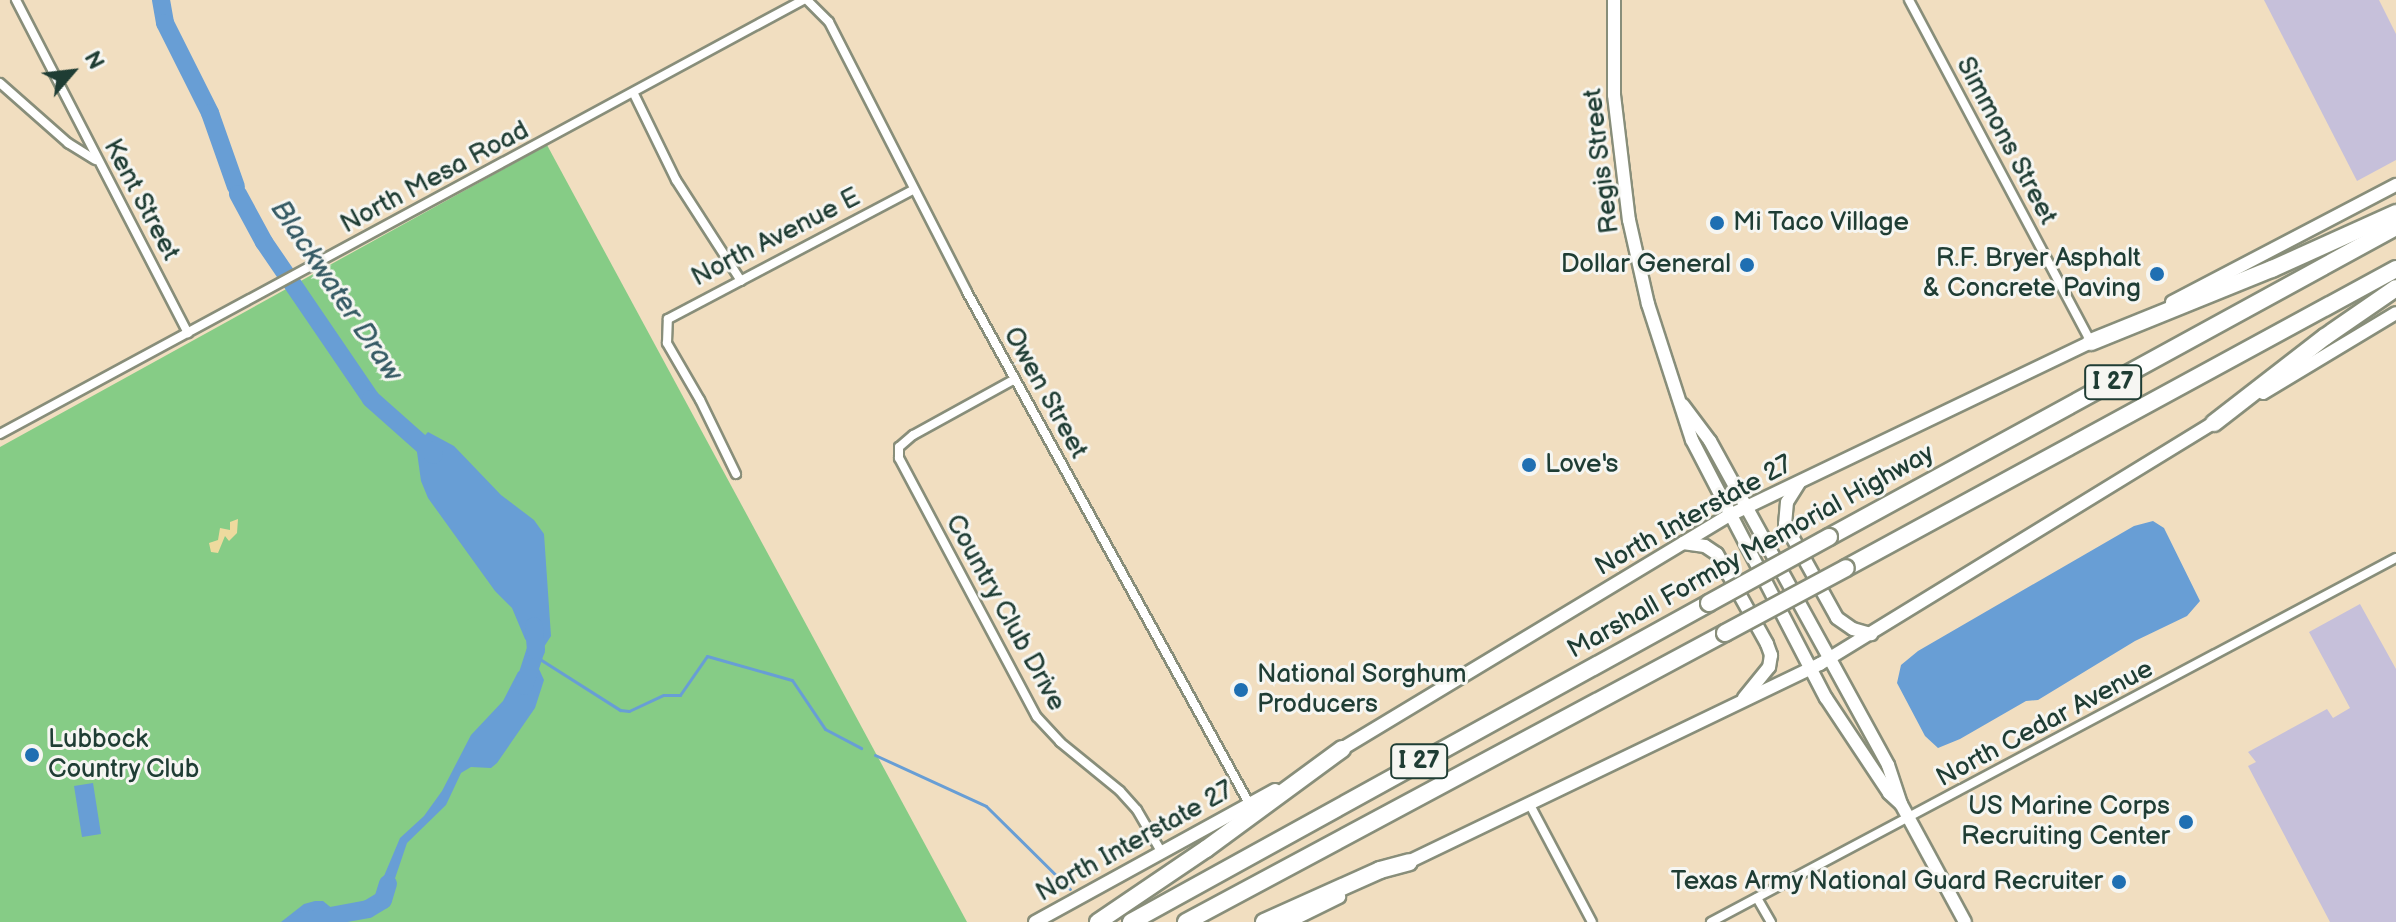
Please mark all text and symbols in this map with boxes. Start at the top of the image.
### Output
north arrow [32,32,112,112]
text: N [78,47,109,74]
street label: Simmons Street [1949,52,2063,230]
street label: Regis Street [1578,87,1626,235]
street label: North Mesa Road [336,115,534,241]
street label: Kent Street [96,134,186,266]
street label: North Avenue E [687,182,865,294]
water label: Blackwater Draw [263,194,409,388]
place label: Mi Taco Village [1733,207,1911,239]
marker: Mi Taco Village [1708,214,1726,232]
place label: R.F. Bryer Asphalt & Concrete Paving [1923,243,2141,304]
place label: Dollar General [1561,249,1731,281]
marker: Dollar General [1738,256,1756,274]
marker: R.F. Bryer Asphalt & Concrete Paving [2148,265,2166,283]
street label: Owen Street [996,322,1094,464]
road number: I 27 [2083,362,2143,402]
street label: Marshall Formby Memorial Highway [1562,438,1940,666]
place label: Love's [1545,449,1618,481]
street label: North Interstate 27 [1590,449,1798,583]
marker: Love's [1520,456,1538,474]
street label: Country Club Drive [938,509,1072,717]
street label: North Cedar Avenue [1931,654,2159,794]
place label: National Sorghum Producers [1257,659,1467,720]
marker: National Sorghum Producers [1232,681,1250,699]
place label: Lubbock Country Club [48,724,201,786]
road number: I 27 [1389,741,1449,781]
marker: Lubbock Country Club [23,746,41,764]
street label: North Interstate 27 [1031,775,1239,909]
place label: US Marine Corps Recruiting Center [1961,791,2170,852]
marker: US Marine Corps Recruiting Center [2177,813,2195,831]
place label: Texas Army National Guard Recruiter [1669,866,2103,898]
marker: Texas Army National Guard Recruiter [2110,873,2128,891]

